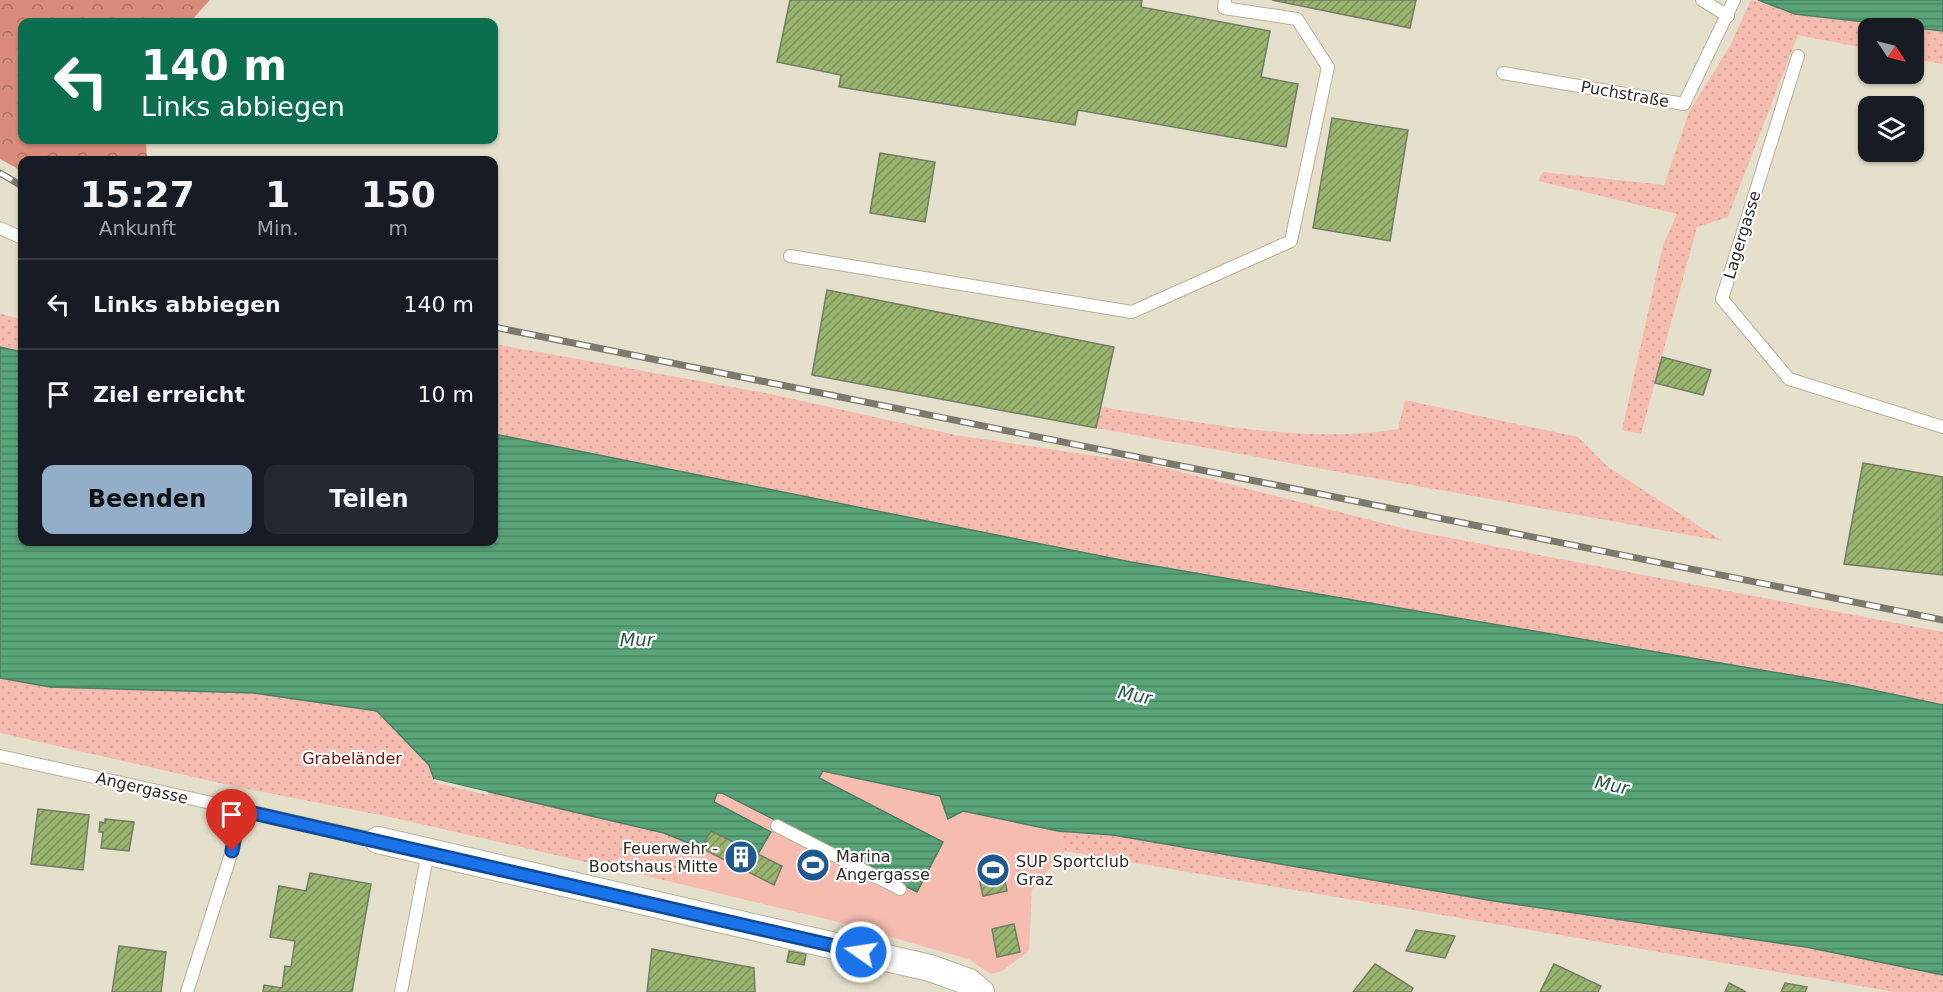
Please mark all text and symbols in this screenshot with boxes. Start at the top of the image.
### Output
north arrow [1858,18,1924,84]
map controls [1858,18,1924,162]
text: 140 m [141,41,287,90]
icon: left [42,42,120,120]
street label: Puchstraße [1579,77,1671,111]
text: Links abbiegen [141,91,345,122]
button: layers [1858,96,1924,162]
text: 15:27 [80,174,195,215]
text: 1 [265,174,290,215]
text: 150 [361,174,436,215]
street label: Lagergasse [1720,188,1764,282]
text: Ankunft [99,216,176,240]
text: Min. [257,216,299,240]
text: m [389,216,408,240]
icon: left [42,288,75,321]
text: Links abbiegen [93,292,281,317]
text: 140 m [404,292,474,317]
icon: arrive [42,378,75,411]
text: Ziel erreicht [93,382,245,407]
text: 10 m [418,382,474,407]
button: Beenden [42,465,252,534]
button: Teilen [264,465,474,534]
water label: Mur [620,629,656,650]
water label: Mur [1116,681,1155,709]
park label: Grabeländer [302,749,402,768]
street label: Angergasse [94,768,190,808]
water label: Mur [1593,771,1632,799]
pin [206,789,257,851]
icon: arrive [215,798,248,831]
place label: Feuerwehr - Bootshaus Mitte [589,839,718,876]
building icon: Feuerwehr - Bootshaus Mitte [723,839,759,875]
sports icon: Marina Angergasse [795,847,831,883]
place label: Marina Angergasse [836,847,930,884]
sports icon: SUP Sportclub Graz [975,852,1011,888]
place label: SUP Sportclub Graz [1016,852,1129,889]
position arrow [829,920,893,984]

